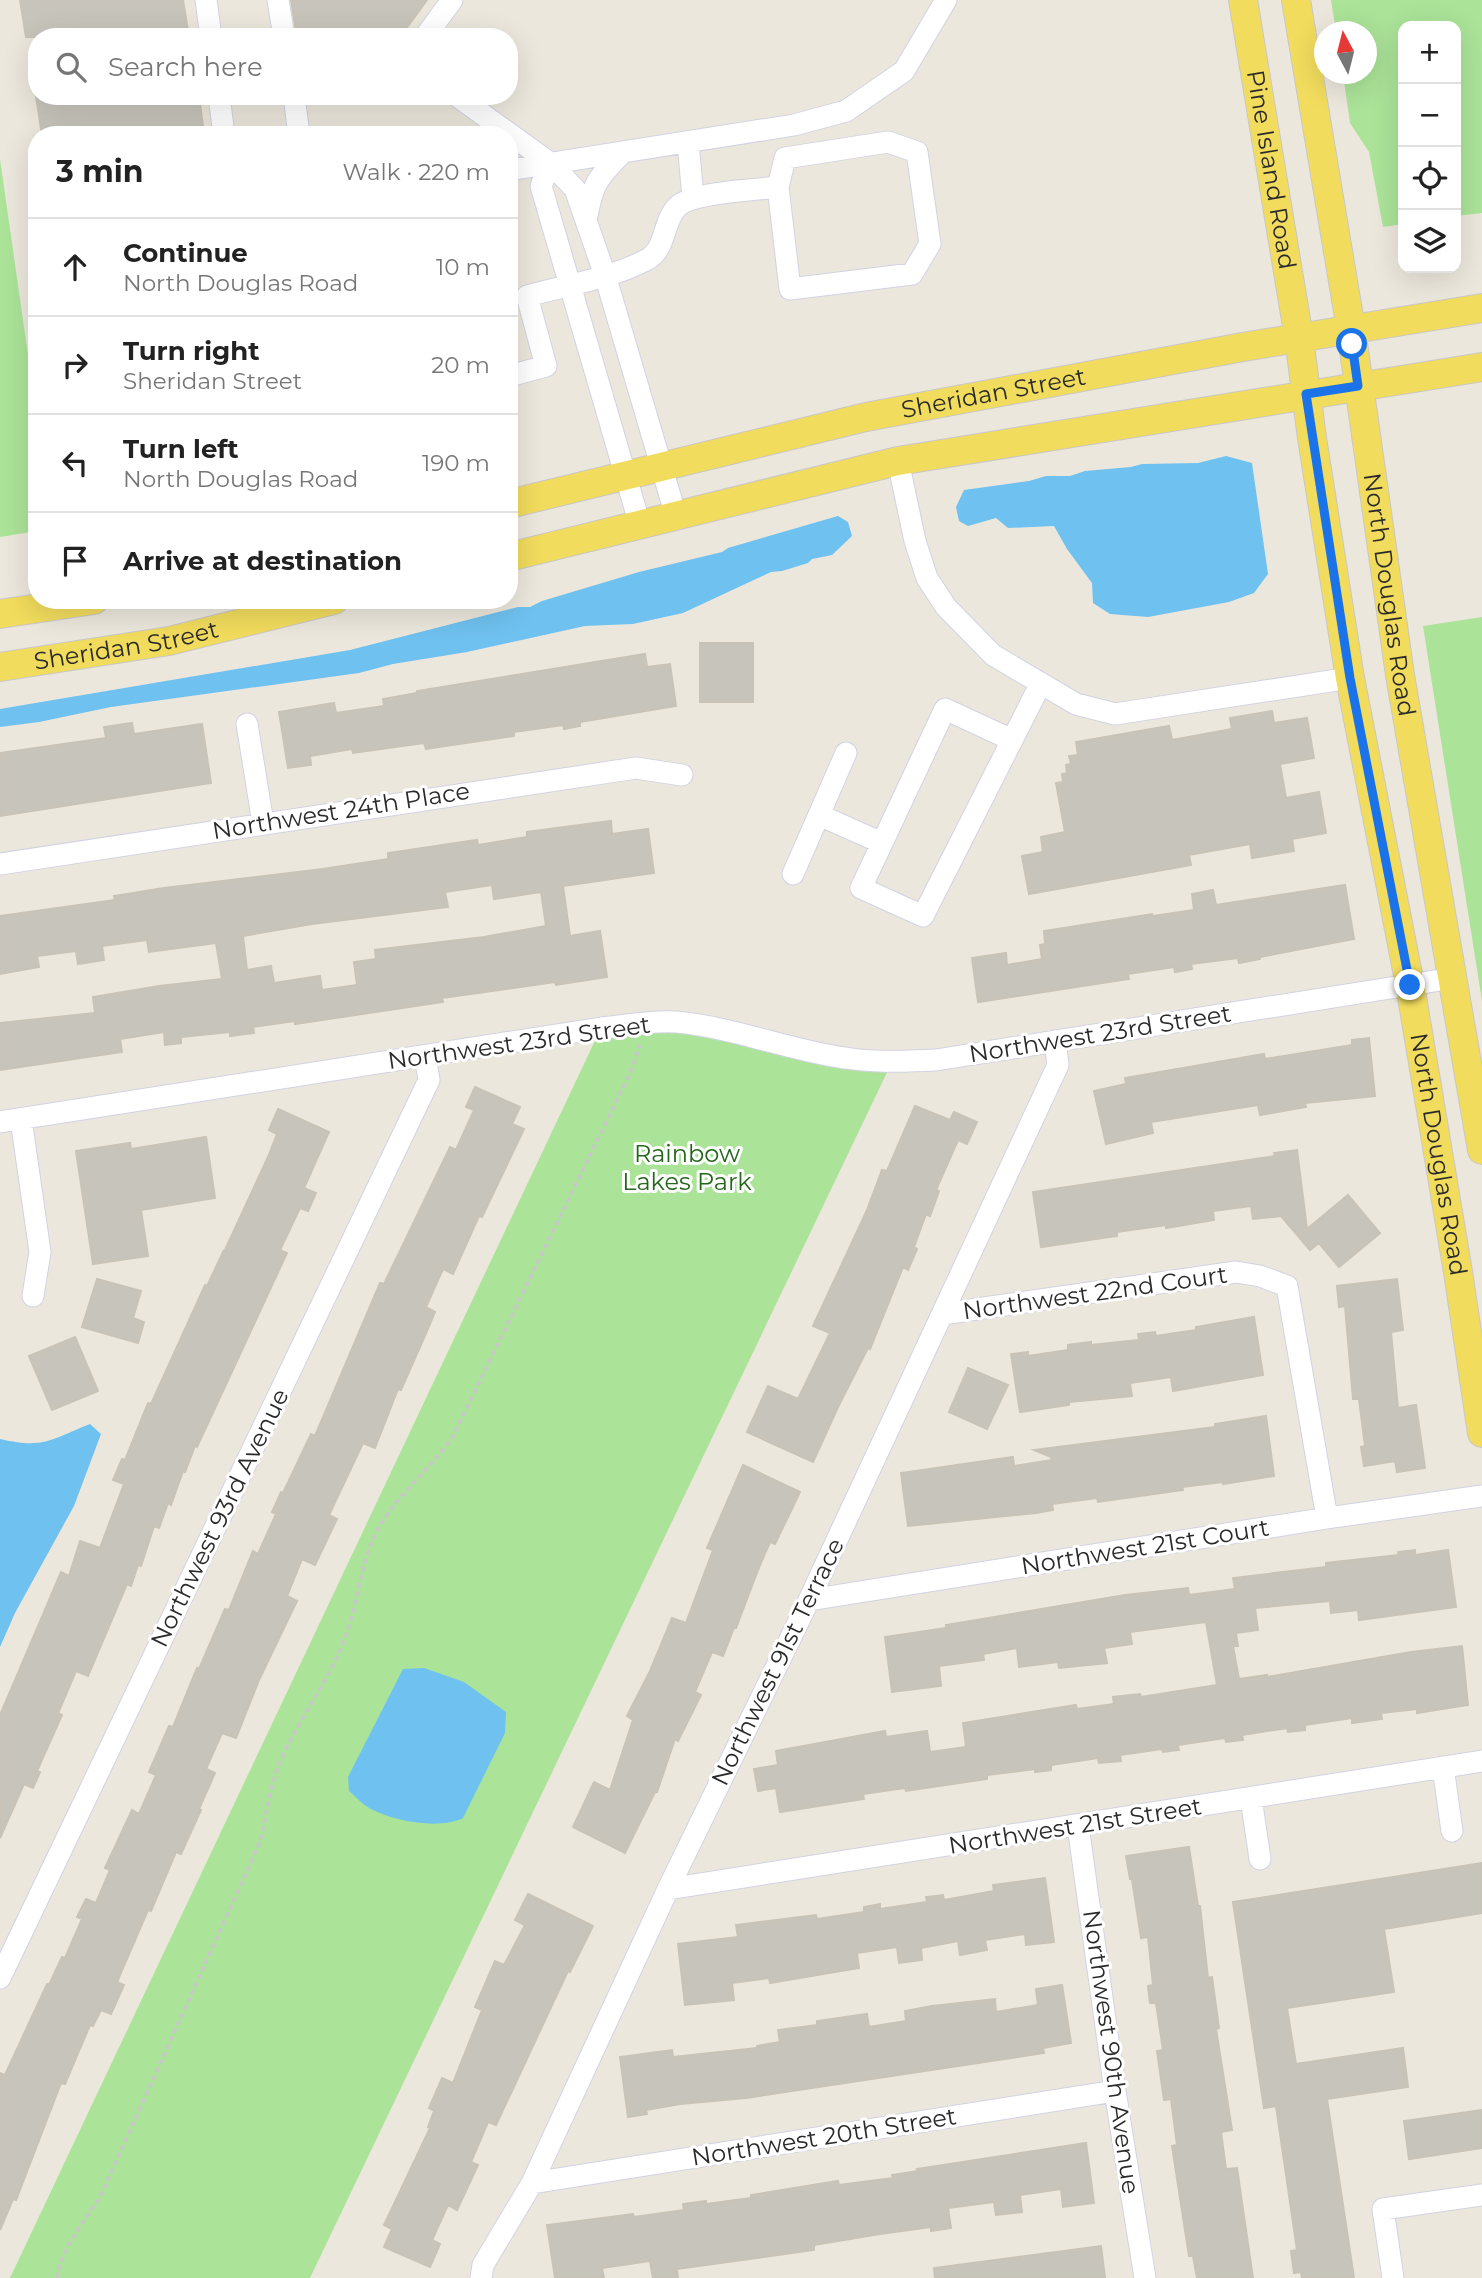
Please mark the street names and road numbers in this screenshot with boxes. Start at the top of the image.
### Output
street label: Pine Island Road [1241,68,1302,272]
street label: Sheridan Street [899,361,1088,424]
street label: North Douglas Road [1358,471,1422,719]
street label: Sheridan Street [32,614,222,676]
street label: Northwest 24th Place [210,776,472,845]
street label: Northwest 23rd Street [967,998,1233,1069]
street label: Northwest 23rd Street [386,1010,652,1075]
street label: North Douglas Road [1404,1031,1473,1278]
street label: Northwest 22nd Court [961,1260,1229,1325]
street label: Northwest 93rd Avenue [144,1384,295,1652]
street label: Northwest 21st Court [1019,1513,1271,1580]
street label: Northwest 91st Terrace [705,1534,850,1790]
street label: Northwest 21st Street [946,1791,1204,1860]
street label: Northwest 90th Avenue [1077,1908,1146,2196]
street label: Northwest 20th Street [689,2101,959,2172]

